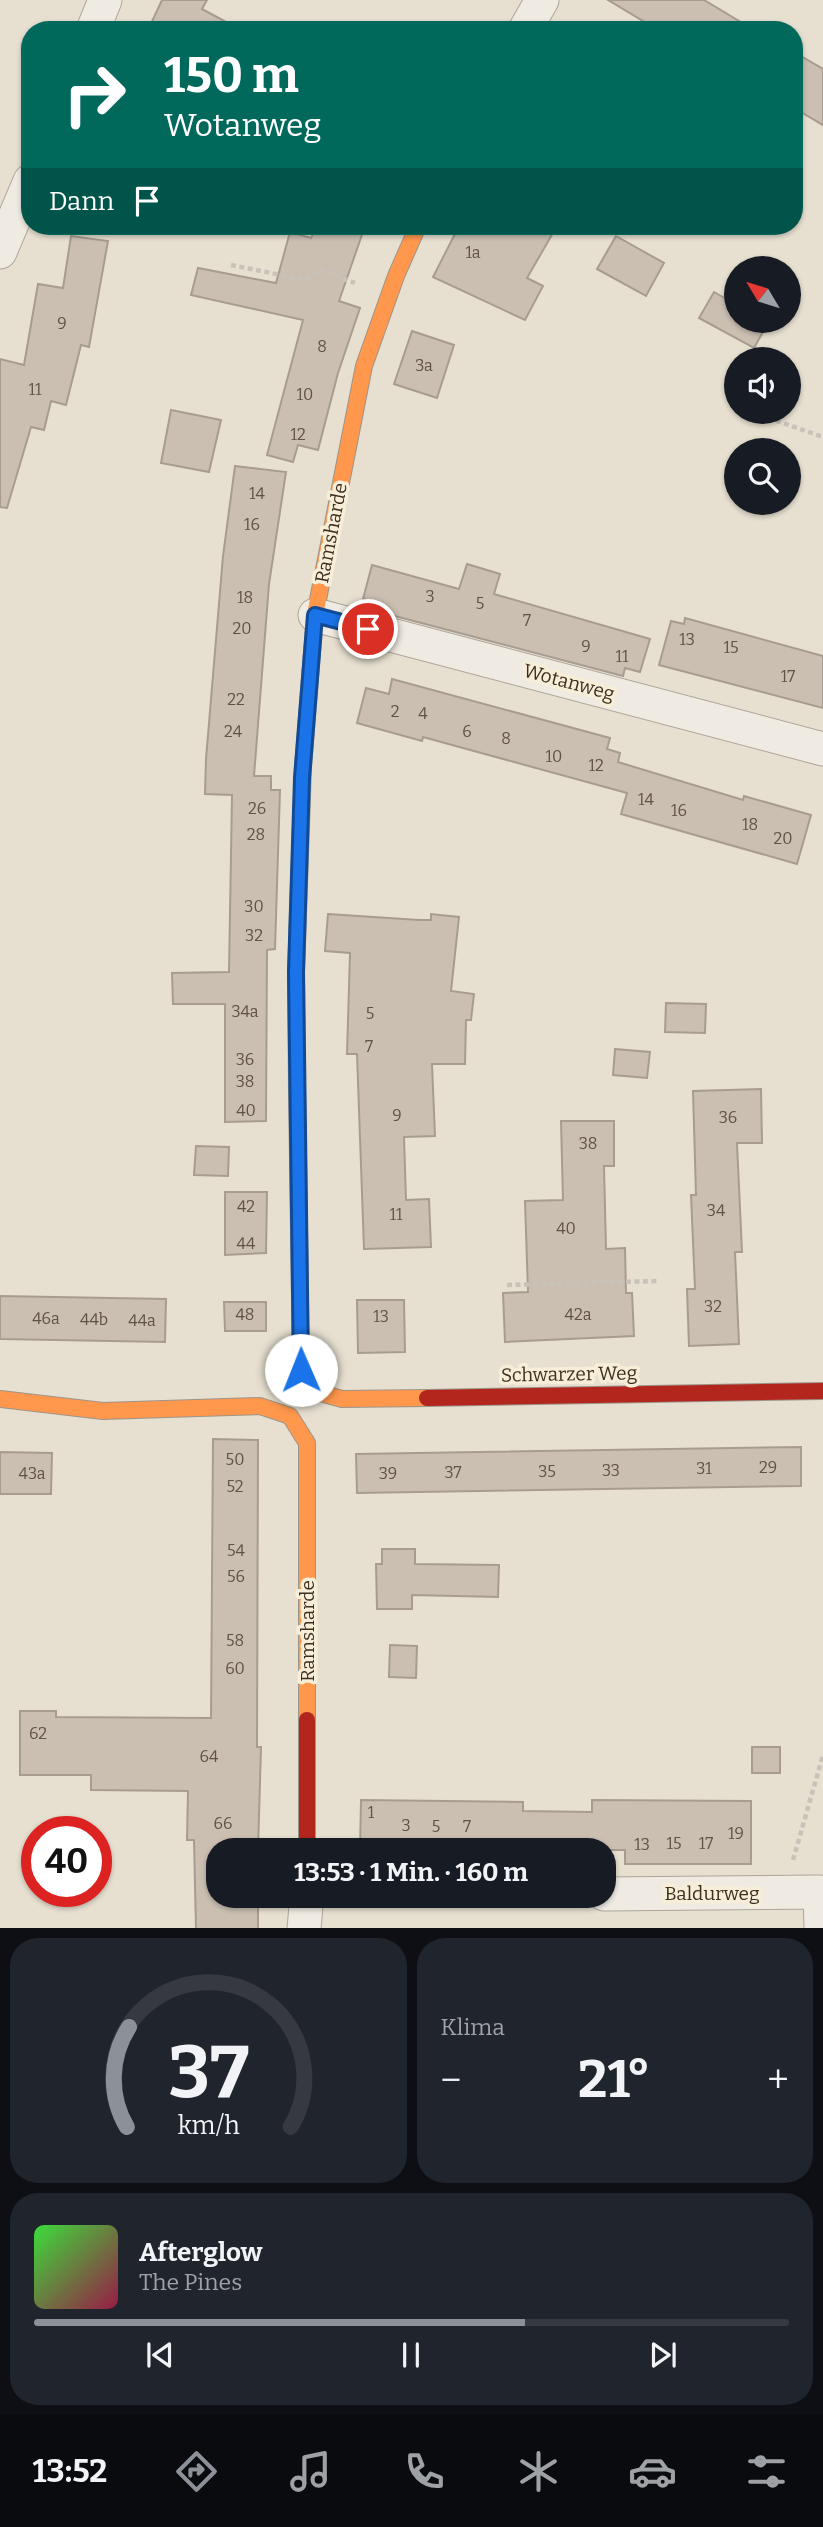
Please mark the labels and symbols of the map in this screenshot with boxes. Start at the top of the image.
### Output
house number: 1a [465,243,481,262]
north arrow [724,256,802,332]
house number: 9 [57,314,67,333]
house number: 8 [317,337,327,356]
house number: 3a [415,356,433,375]
house number: 11 [29,380,42,399]
house number: 10 [297,385,313,404]
house number: 12 [290,425,306,444]
street label: Ramsharde [310,481,352,585]
house number: 14 [249,484,266,503]
house number: 16 [244,515,260,534]
house number: 3 [425,587,435,606]
house number: 18 [237,588,253,607]
house number: 5 [476,594,484,613]
pin [338,599,398,659]
house number: 7 [523,611,531,630]
house number: 20 [233,619,251,638]
house number: 13 [679,630,695,649]
house number: 9 [581,637,591,656]
house number: 15 [723,638,739,657]
house number: 11 [616,647,629,666]
street label: Wotanweg [521,659,617,705]
house number: 17 [781,667,795,686]
house number: 22 [227,690,245,709]
house number: 2 [391,702,399,721]
house number: 4 [418,704,428,723]
house number: 24 [224,722,243,741]
house number: 6 [462,722,472,741]
house number: 8 [501,729,511,748]
house number: 10 [546,747,562,766]
house number: 12 [588,756,604,775]
house number: 14 [638,790,655,809]
house number: 26 [248,799,266,818]
house number: 16 [671,801,687,820]
house number: 18 [742,815,758,834]
house number: 28 [247,825,265,844]
house number: 20 [774,829,792,848]
house number: 30 [244,897,264,916]
house number: 32 [245,926,263,945]
house number: 34a [231,1002,259,1021]
house number: 5 [366,1004,374,1023]
house number: 7 [365,1037,373,1056]
house number: 36 [236,1050,254,1069]
house number: 38 [236,1072,254,1091]
house number: 40 [236,1101,256,1120]
house number: 9 [392,1106,402,1125]
house number: 36 [719,1108,737,1127]
house number: 38 [579,1134,597,1153]
house number: 42 [237,1197,255,1216]
house number: 34 [707,1201,726,1220]
house number: 11 [390,1205,403,1224]
house number: 40 [556,1219,576,1238]
house number: 44 [237,1234,256,1253]
house number: 32 [704,1297,722,1316]
house number: 48 [236,1305,254,1324]
house number: 42a [565,1305,592,1324]
house number: 13 [373,1307,389,1326]
house number: 46a [32,1309,60,1328]
house number: 44b [80,1310,108,1329]
house number: 44a [128,1311,156,1330]
position arrow [264,1333,338,1407]
street label: Schwarzer Weg [501,1361,638,1387]
house number: 50 [226,1450,244,1469]
house number: 29 [759,1458,777,1477]
house number: 31 [696,1459,712,1478]
house number: 33 [602,1461,620,1480]
house number: 35 [538,1462,556,1481]
house number: 37 [444,1463,462,1482]
house number: 43a [19,1464,46,1483]
house number: 39 [379,1464,397,1483]
house number: 52 [227,1477,243,1496]
house number: 54 [227,1541,246,1560]
house number: 56 [227,1567,245,1586]
street label: Ramsharde [296,1580,319,1682]
house number: 58 [226,1631,244,1650]
house number: 60 [225,1659,245,1678]
house number: 62 [29,1724,47,1743]
house number: 64 [200,1747,219,1766]
house number: 1 [368,1803,375,1822]
house number: 66 [214,1814,232,1833]
speed limit sign: 40 [21,1816,112,1907]
house number: 3 [401,1816,411,1835]
house number: 5 [432,1817,440,1836]
house number: 7 [463,1817,471,1836]
house number: 19 [728,1824,744,1843]
house number: 15 [666,1834,682,1853]
house number: 17 [699,1834,713,1853]
house number: 13 [634,1835,650,1854]
street label: Baldurweg [664,1882,760,1905]

